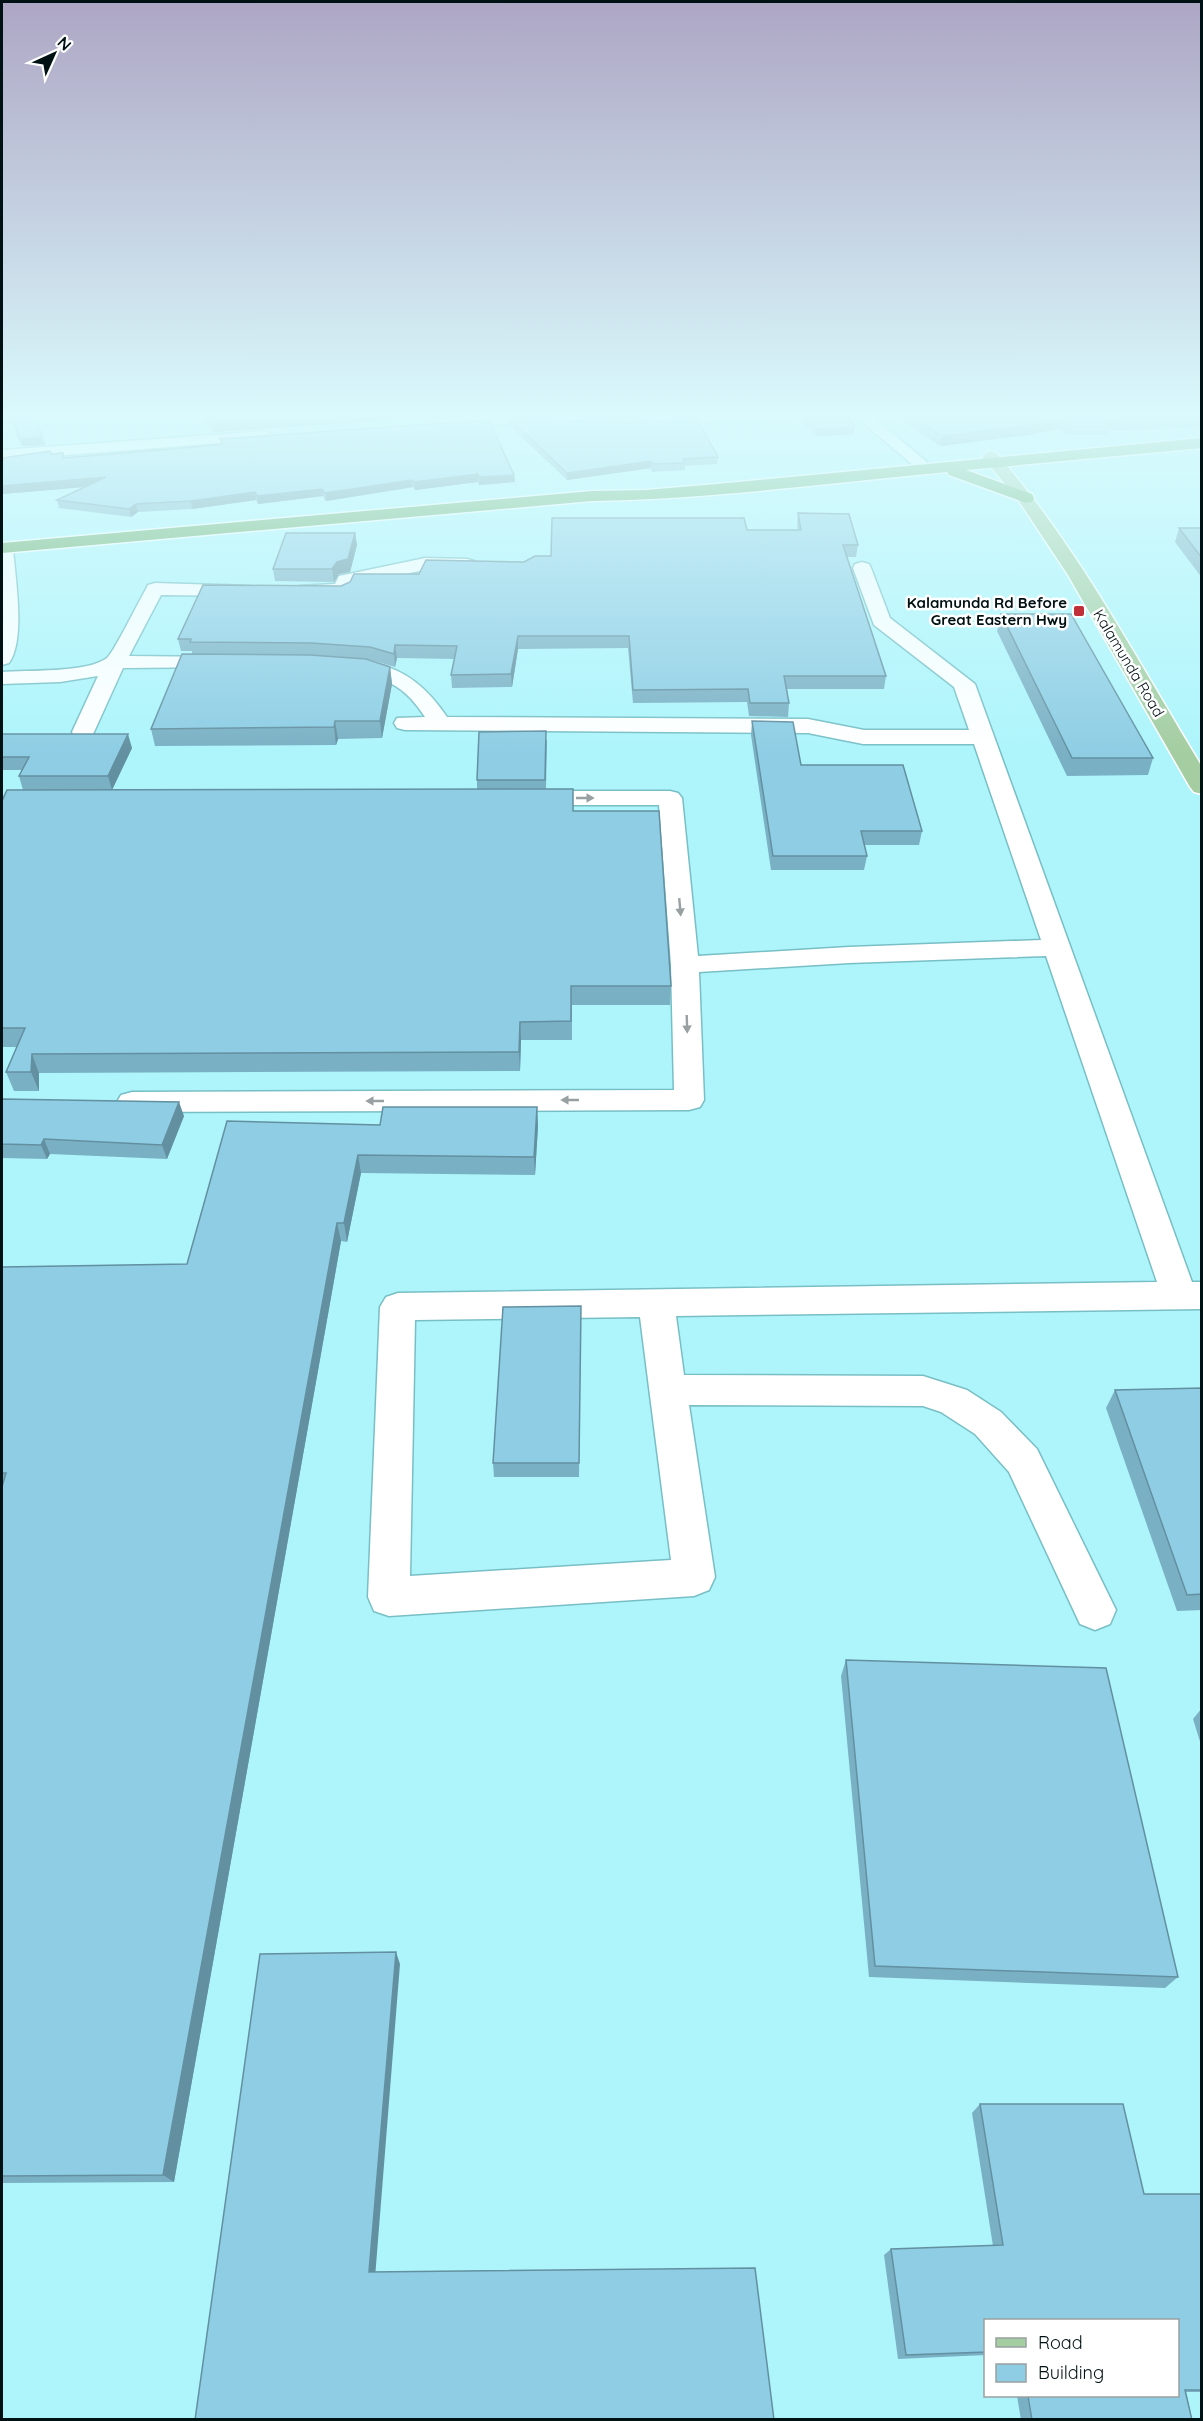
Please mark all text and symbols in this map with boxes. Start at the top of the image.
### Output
north arrow [24,24,84,84]
text: N [53,32,76,55]
place label: Kalamunda Rd Before Great Eastern Hwy [907,593,1067,629]
marker: Kalamunda Rd Before Great Eastern Hwy [1072,604,1086,618]
street label: Kalamunda Road [1089,606,1169,720]
one-way arrow [575,793,594,803]
one-way arrow [675,897,685,916]
one-way arrow [682,1014,691,1033]
one-way arrow [560,1095,579,1105]
one-way arrow [365,1096,384,1106]
legend [984,2319,1179,2397]
text: Road [1038,2331,1083,2354]
text: Building [1038,2361,1104,2384]

